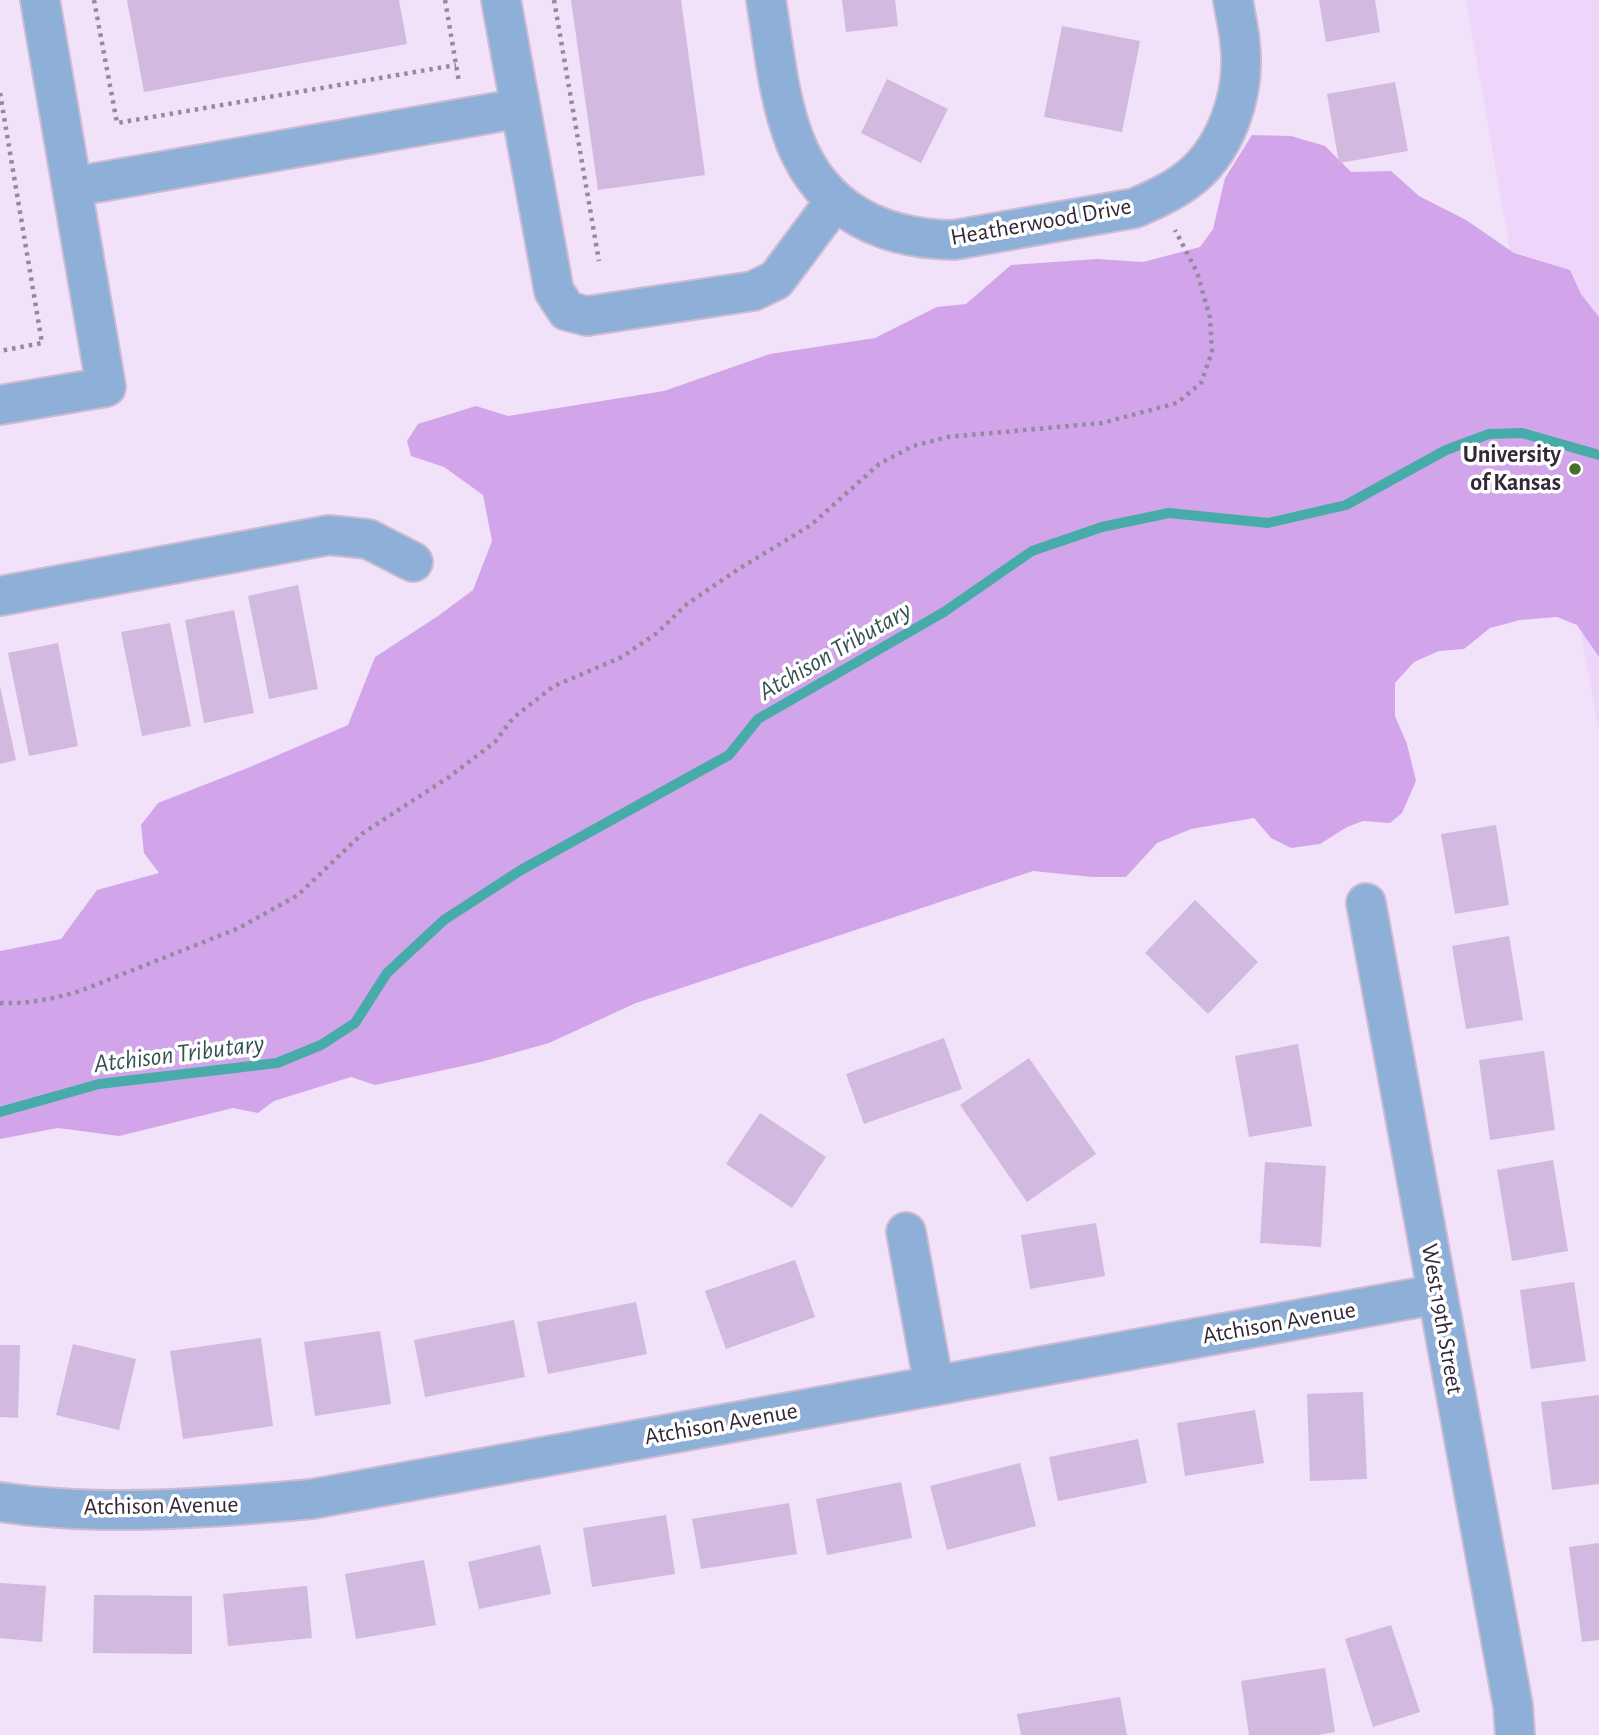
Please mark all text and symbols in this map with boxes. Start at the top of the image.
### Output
street label: Heatherwood Drive [948,192,1134,252]
place label: University of Kansas [1463,441,1561,497]
marker: University of Kansas [1567,461,1583,477]
water label: Atchison Tributary [753,595,917,707]
water label: Atchison Tributary [92,1028,266,1080]
street label: West 19th Street [1415,1242,1469,1396]
street label: Atchison Avenue [1200,1295,1358,1351]
street label: Atchison Avenue [642,1396,800,1452]
street label: Atchison Avenue [83,1490,239,1522]

